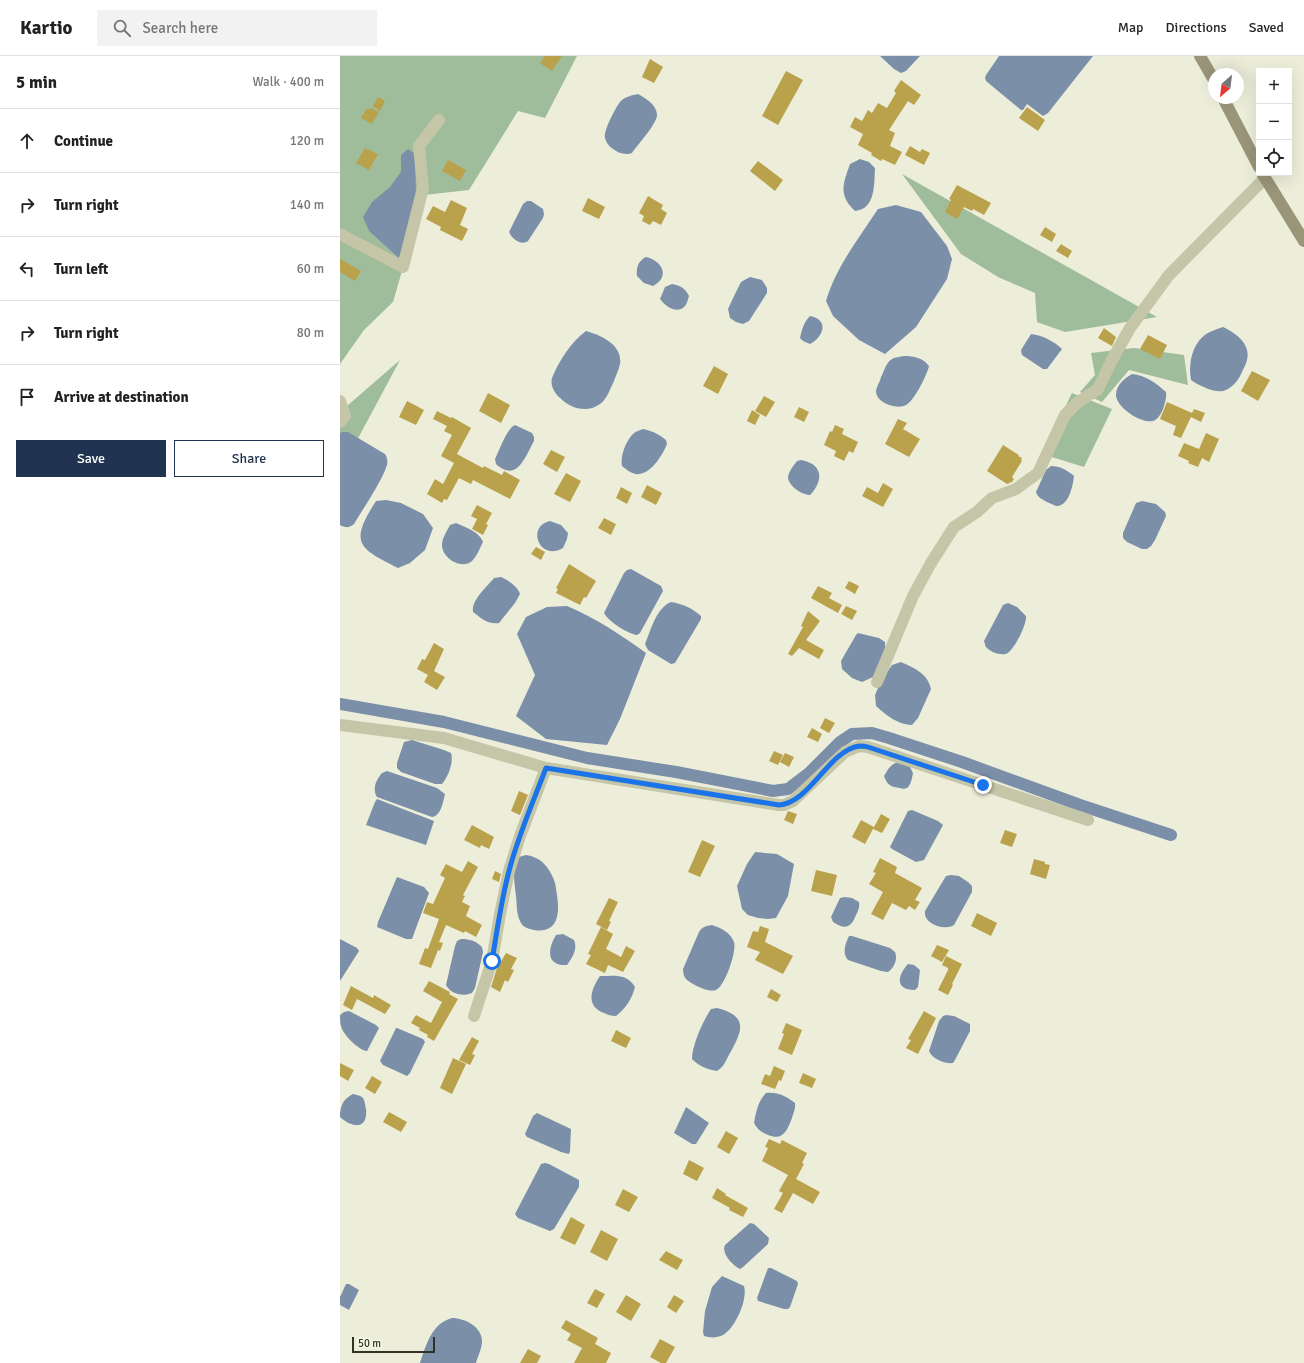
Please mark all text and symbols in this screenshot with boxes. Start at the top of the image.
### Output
search box [97,10,377,46]
text: Kartio [20,16,73,40]
icon: search [111,17,133,39]
text: Search here [143,19,218,37]
text: Map [1118,19,1144,36]
text: Directions [1166,19,1227,36]
text: Saved [1249,19,1284,36]
north arrow [1208,68,1244,104]
map controls [1256,68,1292,176]
button: + [1256,68,1292,104]
text: 5 min [16,72,57,93]
text: Walk · 400 m [253,74,324,90]
button: − [1256,104,1292,140]
icon: ahead [16,130,38,152]
text: Continue [54,132,113,150]
text: 120 m [290,133,324,149]
button: locate [1256,140,1292,176]
icon: right [16,194,38,216]
text: Turn right [54,196,119,214]
text: 140 m [290,197,324,213]
icon: left [16,258,38,280]
text: Turn left [54,260,108,278]
text: 60 m [297,261,324,277]
icon: right [16,322,38,344]
text: Turn right [54,324,119,342]
text: 80 m [297,325,324,341]
icon: arrive [16,386,38,408]
text: Arrive at destination [54,388,189,406]
button: Save [16,440,166,477]
button: Share [174,440,324,477]
route end [974,776,992,794]
route start [483,952,501,970]
scale bar [352,1335,435,1354]
text: 50 m [358,1337,381,1350]

